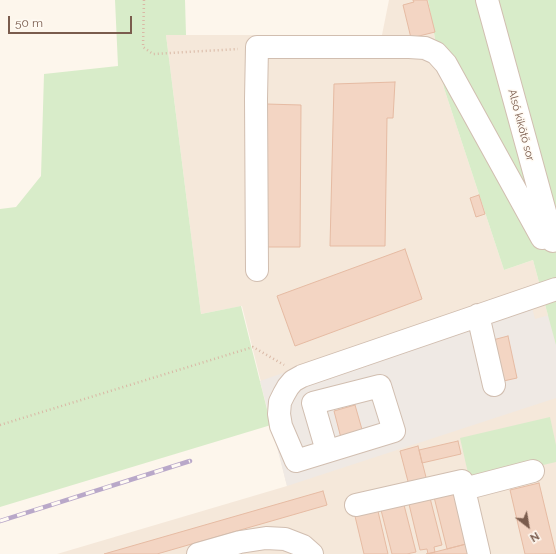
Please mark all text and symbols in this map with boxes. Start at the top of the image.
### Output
scale bar [10,8,134,34]
text: 50 m [15,16,43,30]
street label: Alsó kikötő sor [505,88,537,162]
north arrow [508,506,548,546]
text: N [527,529,541,544]

